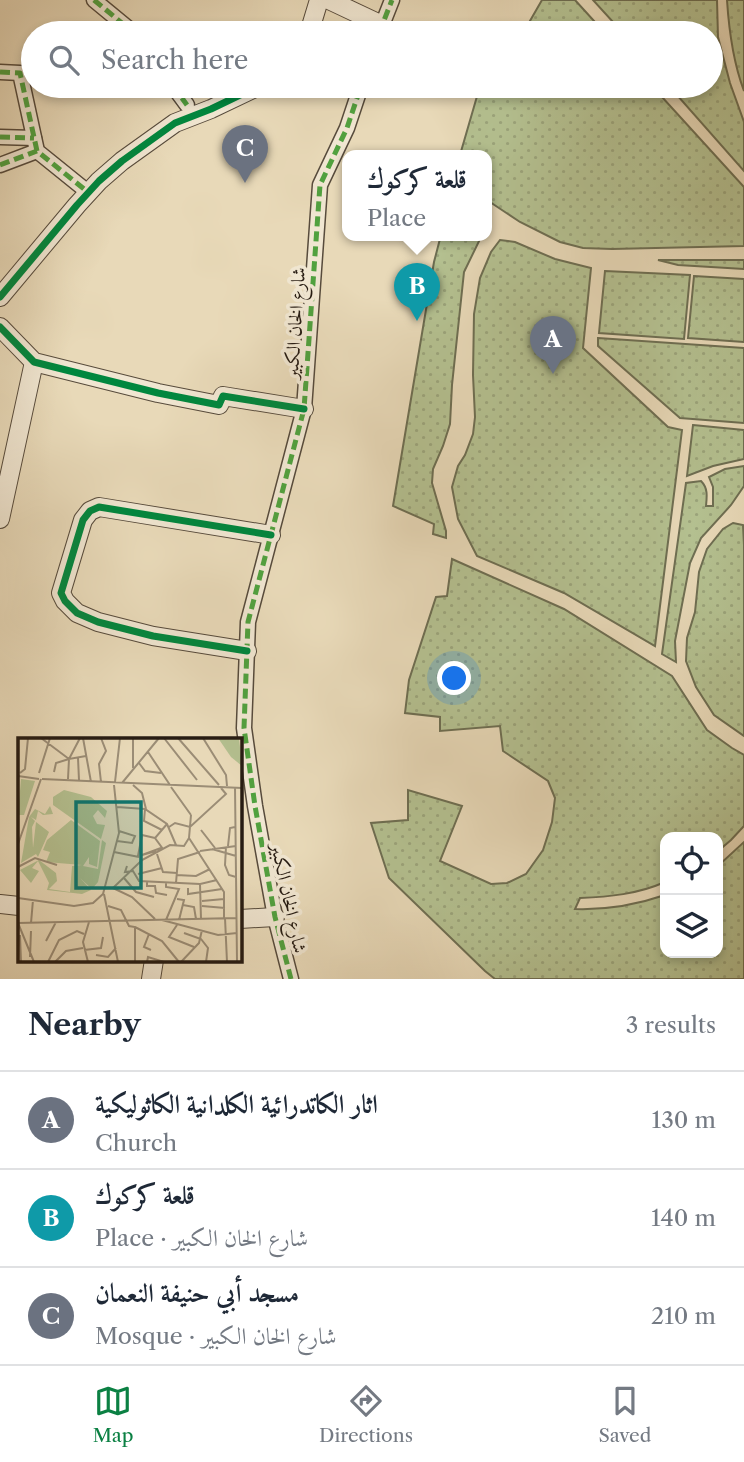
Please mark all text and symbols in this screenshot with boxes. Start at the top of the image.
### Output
search box [21,21,723,98]
icon: search [45,41,83,79]
text: Search here [101,44,248,76]
pin: C [222,125,268,183]
popup [342,150,492,241]
text: قلعة كركوك [367,163,467,195]
text: Place [367,204,426,232]
pin: B [394,263,440,321]
street label: شارع الخان الكبير [279,267,314,382]
pin: A [530,316,576,374]
your location [437,661,471,695]
inset map [18,738,242,962]
map controls [660,832,723,958]
button: locate [660,832,723,895]
street label: شارع الخان الكبير [262,839,312,956]
button: layers [660,895,723,958]
text: Nearby [28,1006,141,1043]
text: 3 results [626,1011,716,1039]
text: اثار الكاتدرائية الكلدانية الكاثوليكية [95,1088,378,1120]
text: A [42,1106,60,1134]
text: 130 m [652,1106,716,1134]
text: Church [95,1129,177,1157]
text: قلعة كركوك [95,1179,195,1211]
text: B [42,1204,60,1232]
text: 140 m [651,1204,716,1232]
text: Place · شارع الخان الكبير [95,1224,308,1252]
text: مسجد أبي حنيفة النعمان [95,1277,299,1309]
text: C [42,1302,60,1330]
text: 210 m [651,1302,716,1330]
text: Mosque · شارع الخان الكبير [95,1322,337,1350]
tab: Map [93,1382,134,1447]
tab: Directions [319,1382,413,1447]
tab: Saved [598,1382,651,1447]

